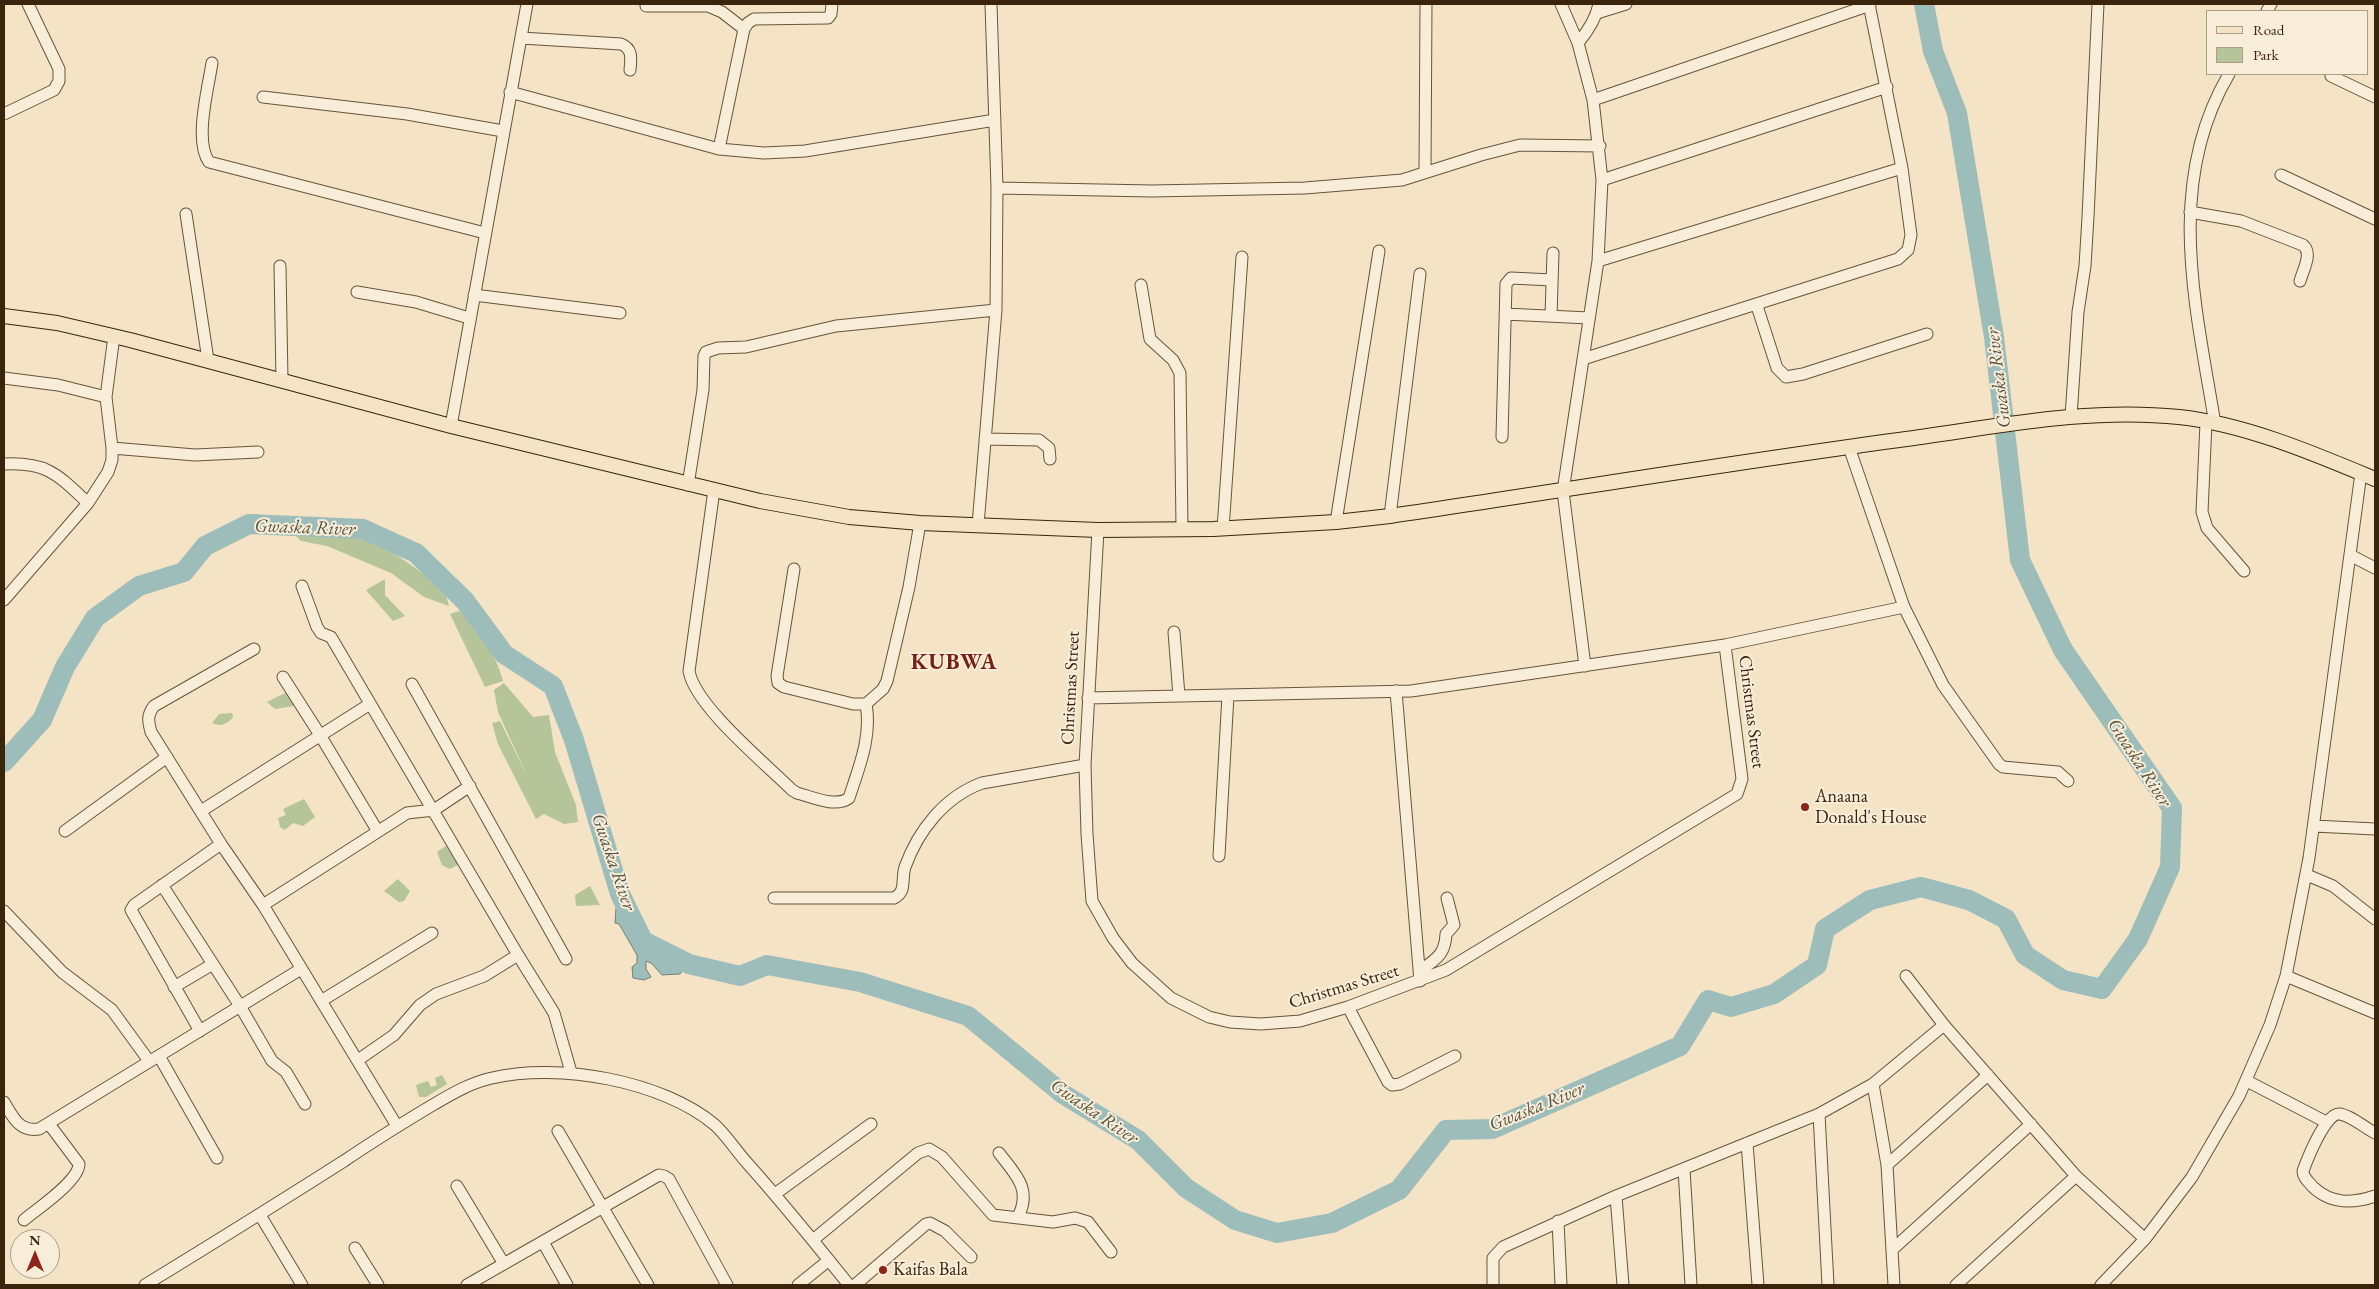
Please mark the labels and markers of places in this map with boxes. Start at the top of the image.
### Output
place label: Anaana Donald's House [1815,786,1926,829]
marker: Anaana Donald's House [1799,801,1811,813]
place label: Kaifas Bala [893,1259,968,1281]
marker: Kaifas Bala [877,1264,889,1276]

